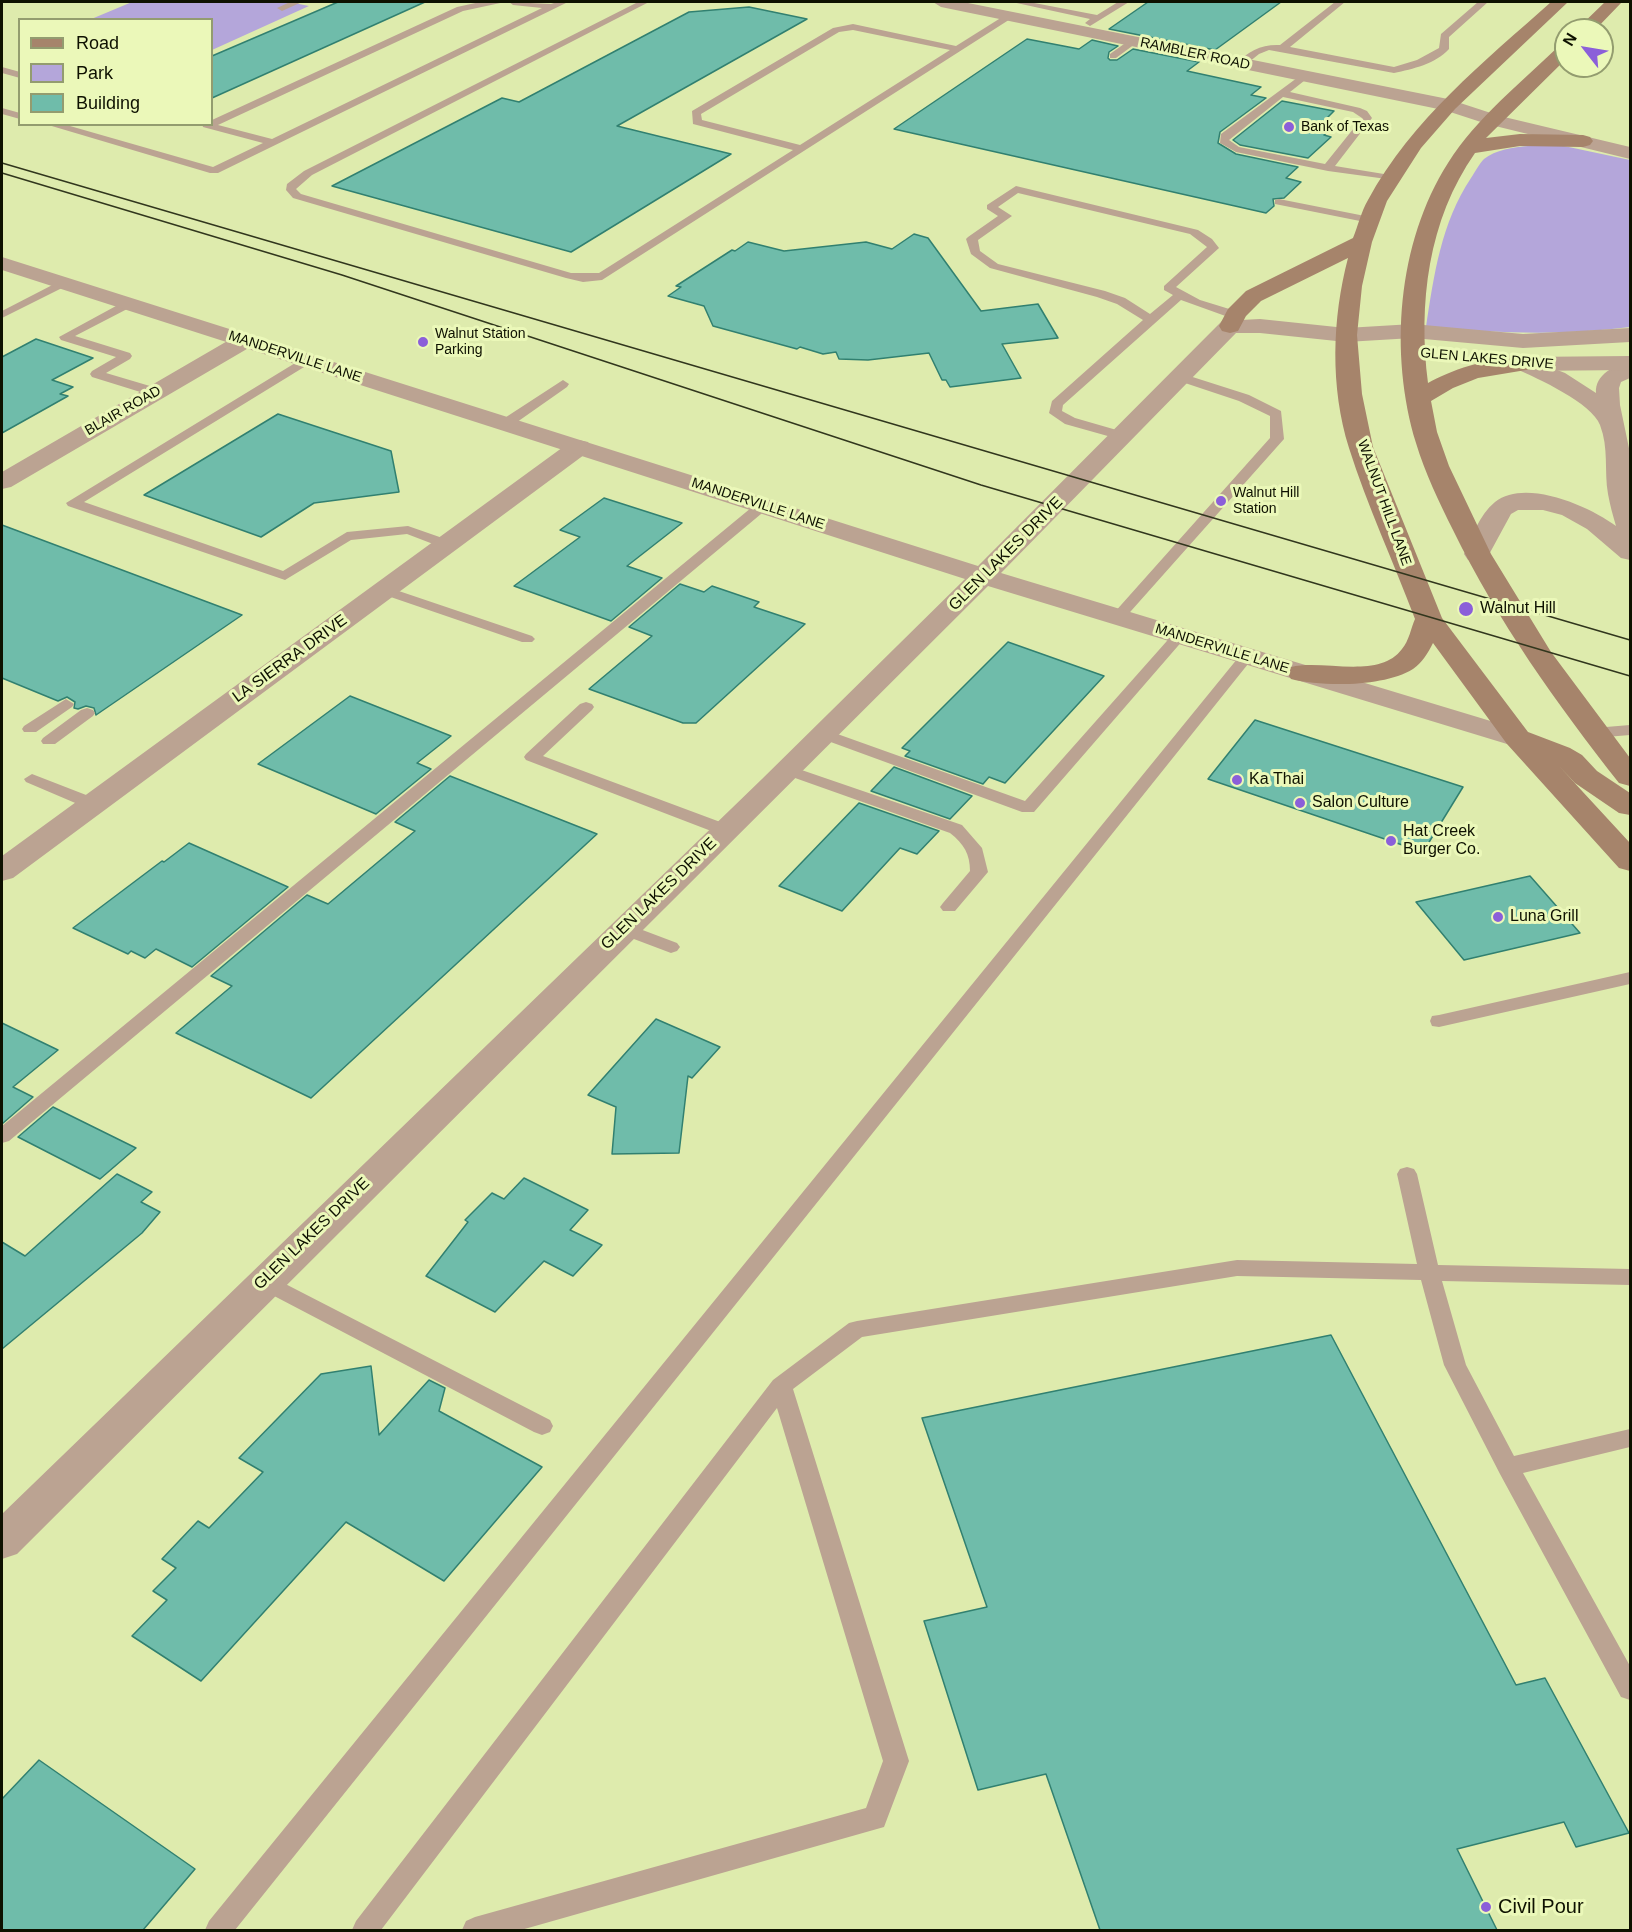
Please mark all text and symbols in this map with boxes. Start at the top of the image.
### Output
legend [18,18,213,126]
north arrow [1554,18,1614,78]
text: N [1560,30,1580,49]
text: Road [76,33,119,53]
street label: RAMBLER ROAD [1138,34,1252,74]
text: Park [76,63,113,83]
text: Building [76,93,140,113]
place label: Bank of Texas [1301,119,1389,135]
marker: Bank of Texas [1282,120,1296,134]
place label: Walnut Station Parking [435,326,526,358]
street label: MANDERVILLE LANE [226,328,364,386]
marker: Walnut Station Parking [416,335,430,349]
street label: GLEN LAKES DRIVE [1420,345,1554,373]
street label: BLAIR ROAD [82,383,164,439]
street label: WALNUT HILL LANE [1353,438,1415,568]
street label: MANDERVILLE LANE [689,475,827,533]
place label: Walnut Hill Station [1233,485,1299,518]
street label: GLEN LAKES DRIVE [945,493,1067,615]
marker: Walnut Hill Station [1214,494,1228,508]
place label: Walnut Hill [1480,599,1556,619]
marker: Walnut Hill [1457,600,1475,618]
street label: LA SIERRA DRIVE [229,611,351,707]
street label: MANDERVILLE LANE [1153,621,1291,677]
place label: Ka Thai [1249,770,1304,790]
marker: Ka Thai [1230,773,1244,787]
place label: Salon Culture [1312,793,1409,813]
marker: Salon Culture [1293,796,1307,810]
place label: Hat Creek Burger Co. [1403,822,1480,860]
street label: GLEN LAKES DRIVE [597,834,721,954]
marker: Hat Creek Burger Co. [1384,834,1398,848]
place label: Luna Grill [1510,907,1578,927]
marker: Luna Grill [1491,910,1505,924]
street label: GLEN LAKES DRIVE [250,1174,374,1294]
place label: Civil Pour [1498,1895,1584,1919]
marker: Civil Pour [1479,1900,1493,1914]

